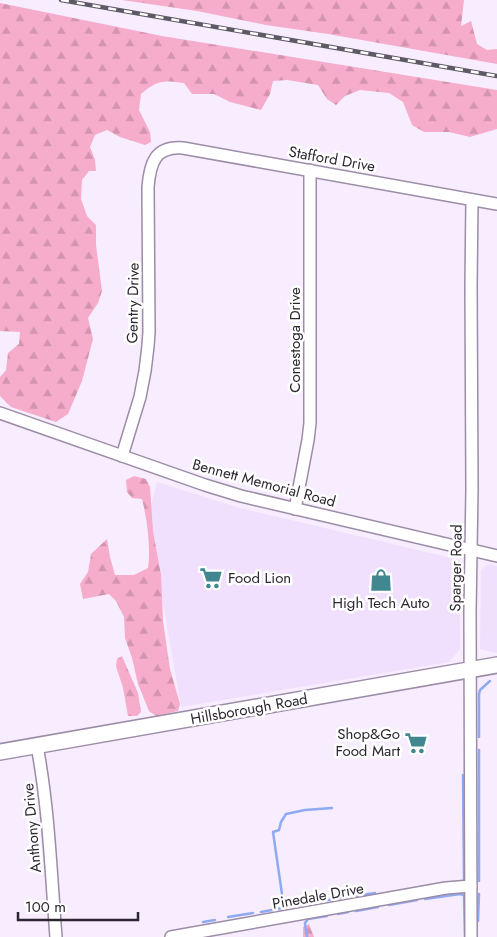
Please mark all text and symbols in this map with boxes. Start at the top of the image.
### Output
street label: Stafford Drive [287,141,377,177]
street label: Gentry Drive [121,262,145,344]
street label: Conestoga Drive [284,287,306,393]
street label: Bennett Memorial Road [190,453,338,513]
street label: Sparger Road [444,524,468,612]
supermarket icon: Food Lion [198,565,224,591]
place label: Food Lion [228,567,291,589]
shop icon: High Tech Auto [368,567,394,593]
place label: High Tech Auto [332,592,430,614]
street label: Hillsborough Road [189,688,309,730]
place label: Shop&Go Food Mart [335,723,400,762]
supermarket icon: Shop&Go Food Mart [403,730,429,756]
street label: Anthony Drive [17,782,47,874]
street label: Pinedale Drive [271,877,366,915]
scale bar [18,890,138,922]
text: 100 m [25,896,66,918]

